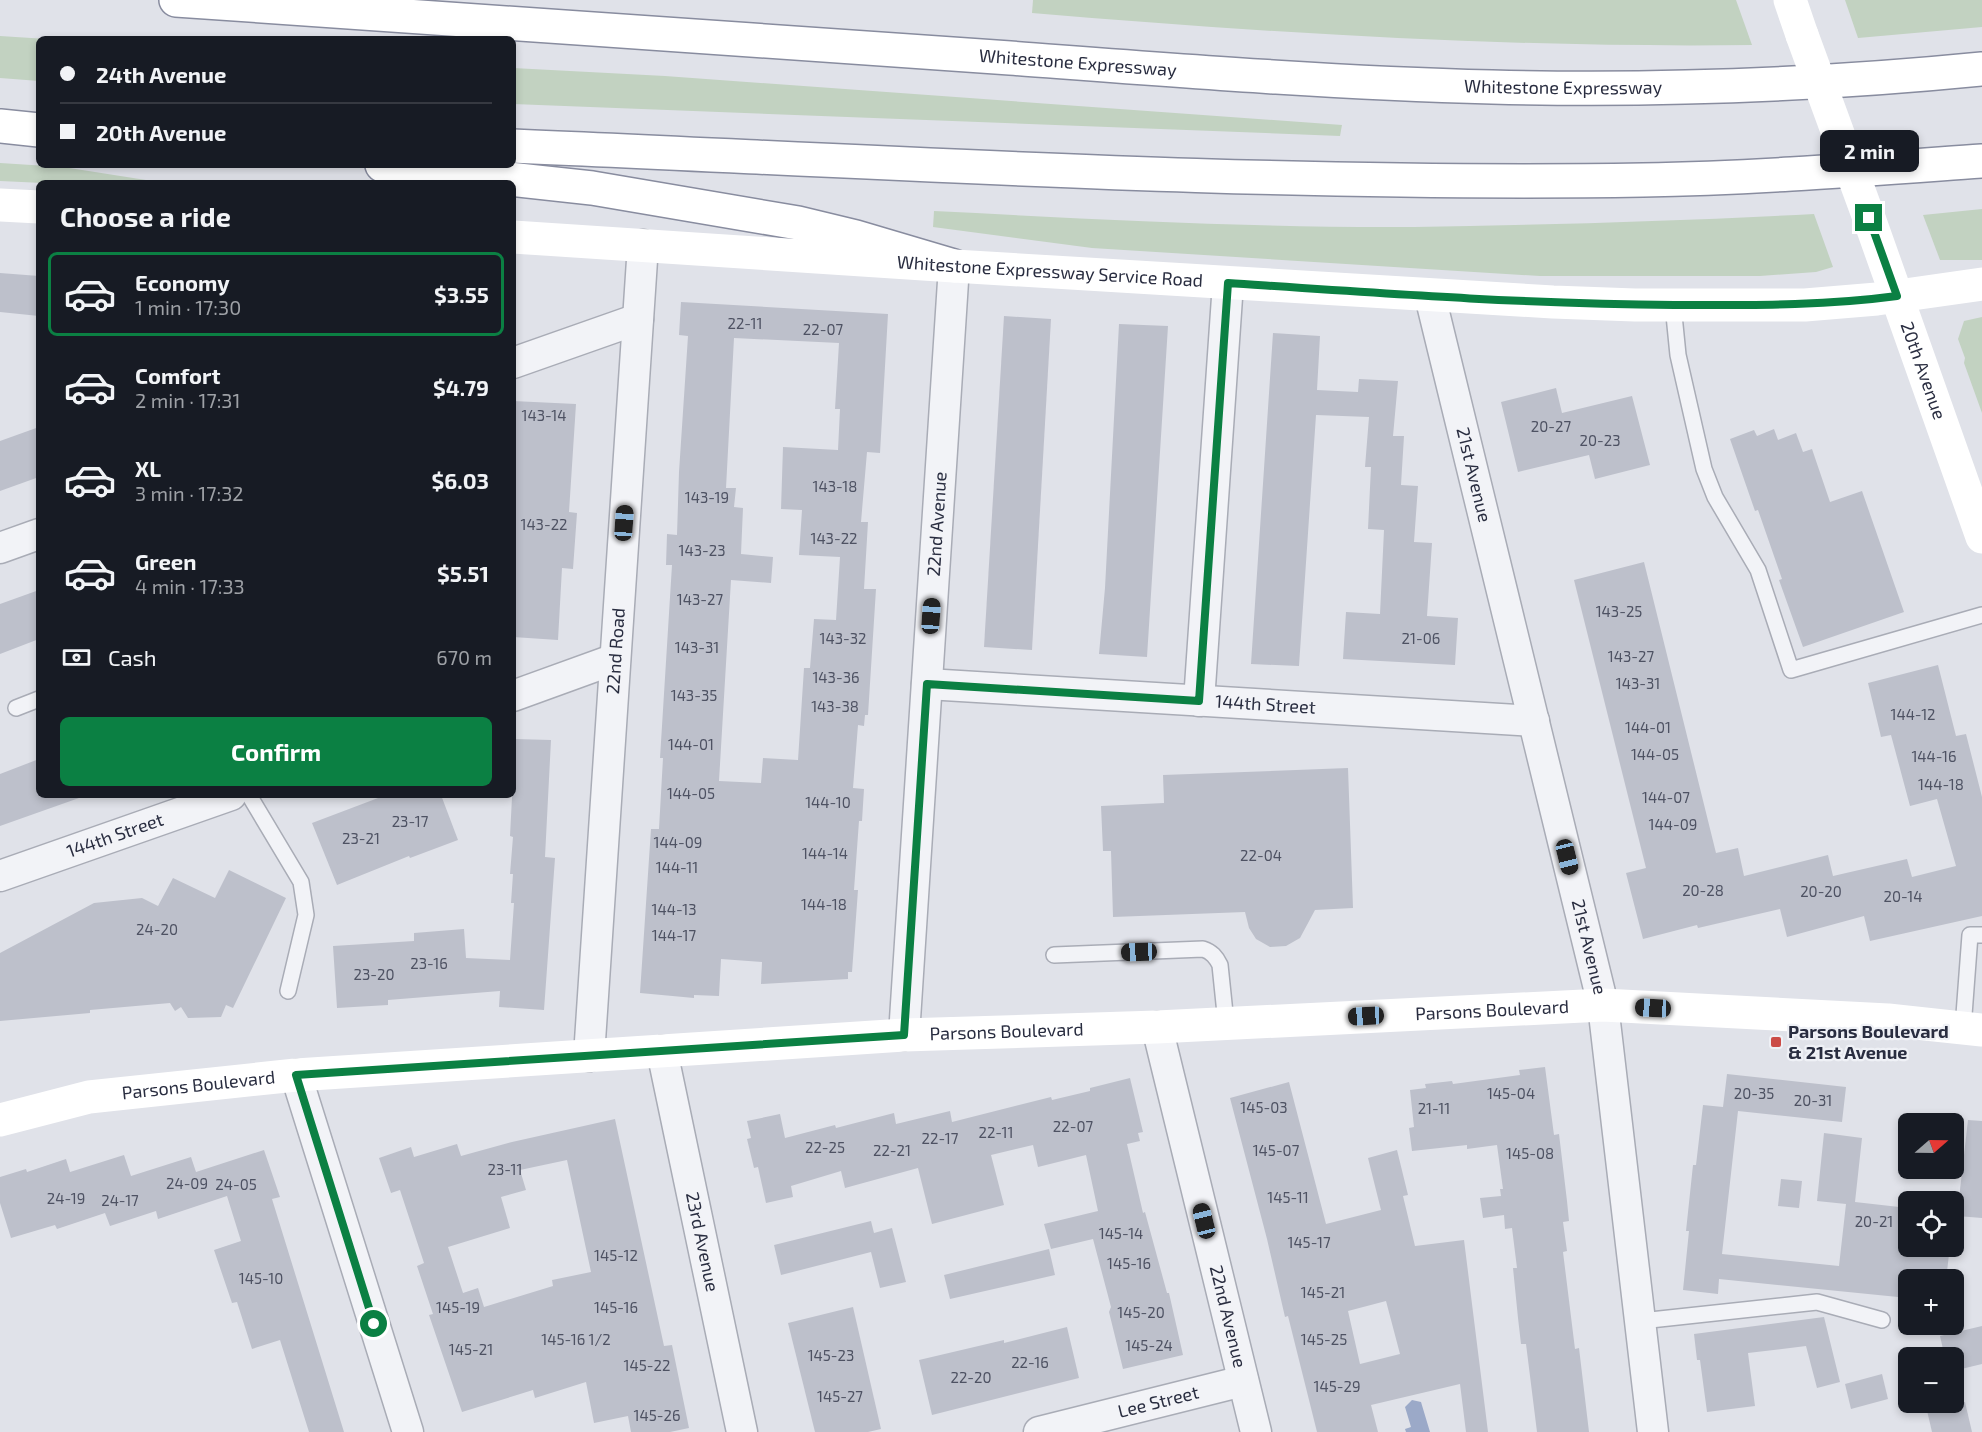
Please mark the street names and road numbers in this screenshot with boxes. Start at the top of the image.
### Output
street label: Whitestone Expressway [978,44,1178,80]
street label: Whitestone Expressway [1464,74,1663,98]
street label: Whitestone Expressway Service Road [896,250,1204,291]
street label: 20th Avenue [1897,318,1951,422]
street label: 21st Avenue [1452,425,1497,524]
street label: 22nd Avenue [922,471,951,577]
street label: 22nd Road [601,607,629,695]
street label: 144th Street [1214,690,1317,718]
street label: 144th Street [64,808,166,862]
street label: 21st Avenue [1568,897,1612,997]
street label: Parsons Boulevard [1415,995,1570,1024]
street label: Parsons Boulevard [929,1017,1084,1044]
street label: Parsons Boulevard [121,1065,276,1103]
street label: 23rd Avenue [682,1190,724,1294]
street label: 22nd Avenue [1206,1263,1252,1370]
street label: Lee Street [1115,1380,1201,1422]

